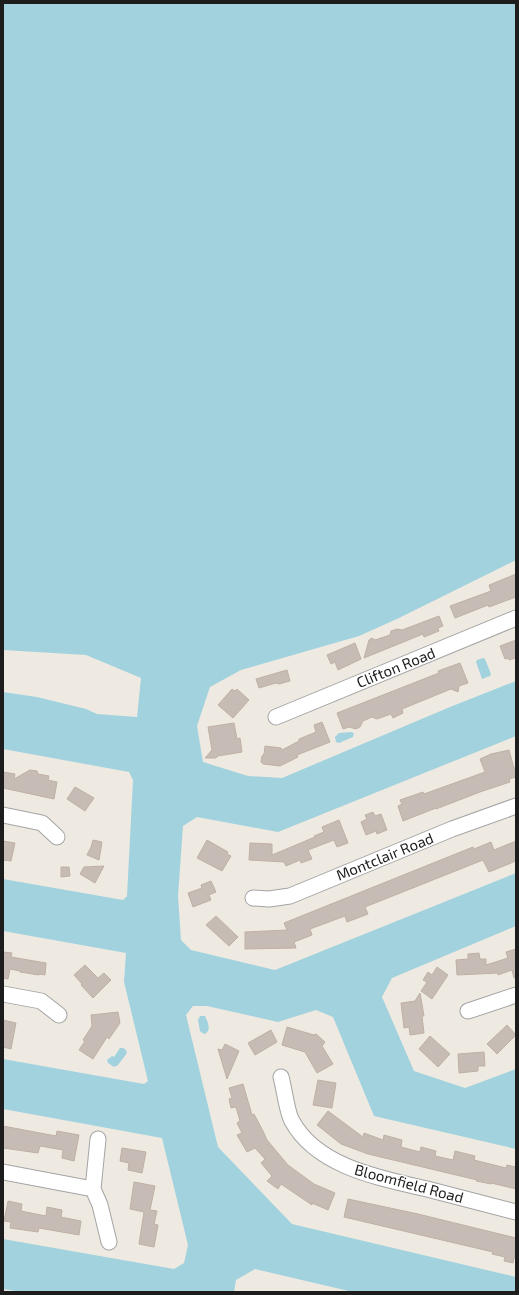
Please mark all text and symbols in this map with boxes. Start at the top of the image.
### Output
street label: Clifton Road [354,643,438,691]
street label: Montclair Road [333,828,436,884]
street label: Bloomfield Road [353,1160,466,1206]

